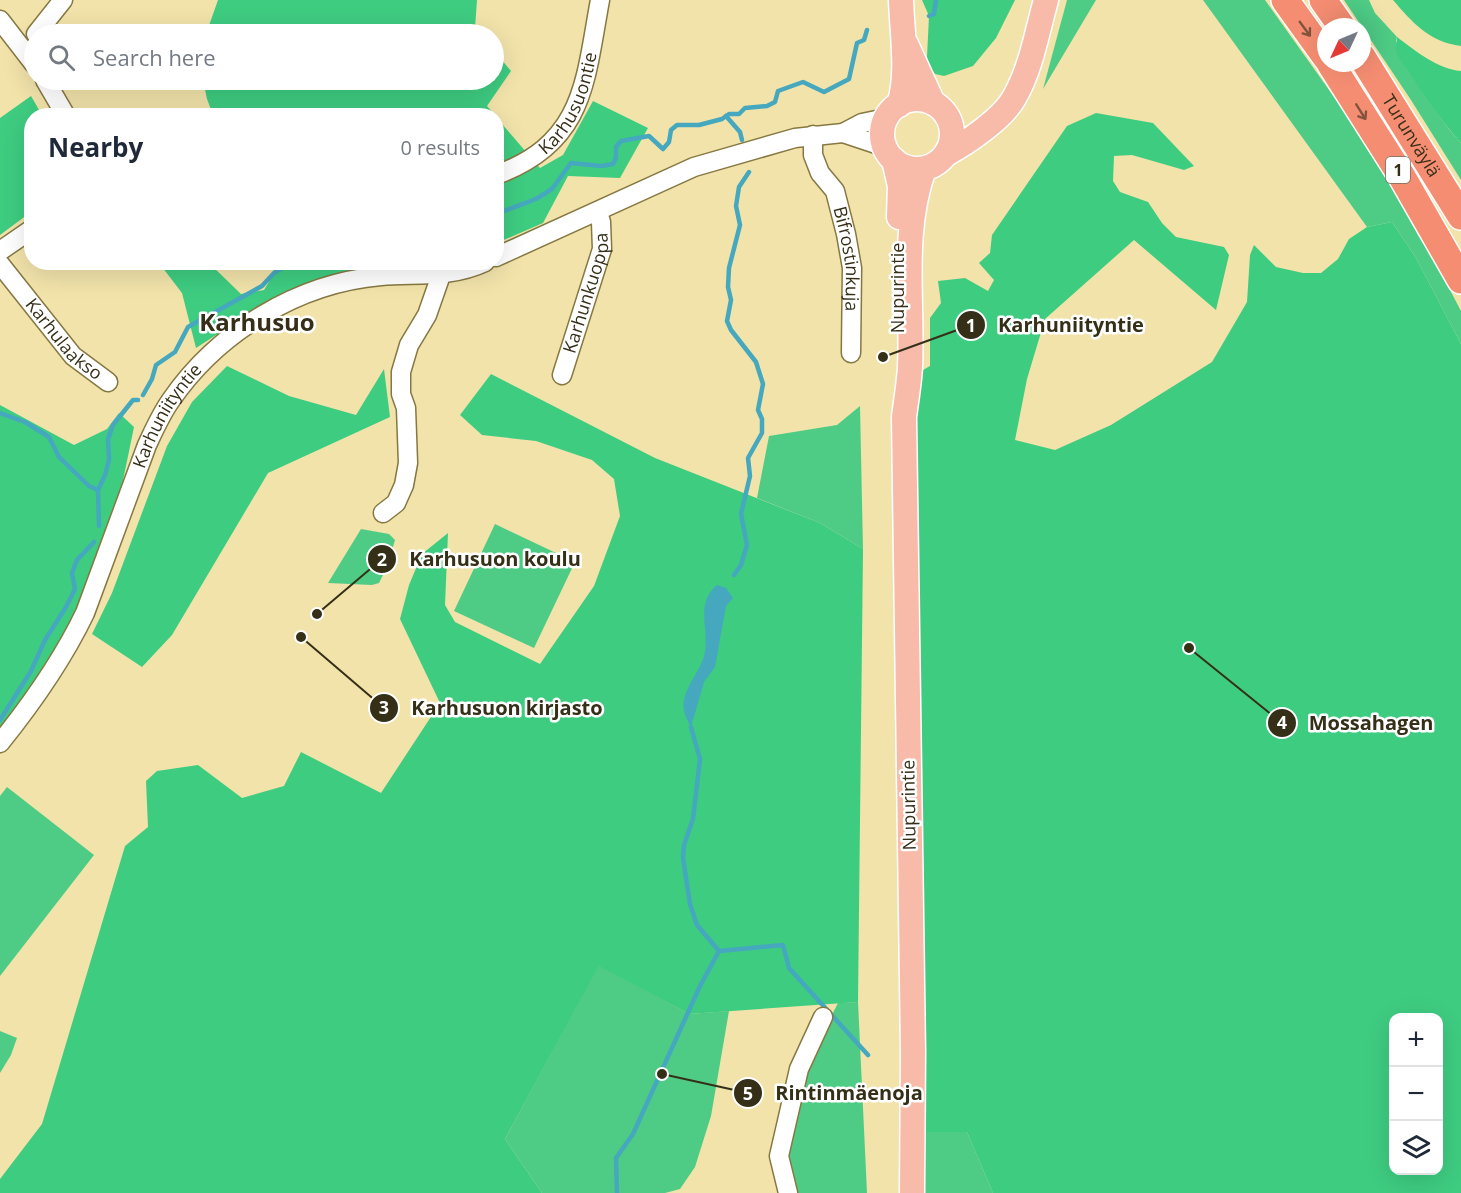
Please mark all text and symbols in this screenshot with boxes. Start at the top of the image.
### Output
north arrow [1317,18,1371,72]
one-way arrow [1299,20,1311,36]
search box [24,24,504,90]
icon: search [45,41,78,74]
text: Search here [93,42,216,72]
street label: Karhusuontie [533,50,602,159]
street label: Turunväylä [1377,90,1447,181]
one-way arrow [1355,104,1368,121]
text: Nearby [48,129,143,165]
text: 0 results [400,134,480,161]
road number: 1 [1386,157,1410,183]
street label: Bifrostinkuja [828,203,865,312]
street label: Karhunkuoppa [557,232,613,356]
street label: Nupurintie [885,243,909,333]
street label: Karhulaakso [21,293,108,385]
district label: Karhusuo [199,305,315,338]
callout: Karhuniityntie [956,306,1156,344]
text: Karhuniityntie [998,311,1144,338]
text: 1 [966,313,976,337]
street label: Karhuniityntie [127,358,206,471]
callout: Karhusuon koulu [367,540,593,578]
text: Karhusuon koulu [409,545,581,572]
text: 2 [377,547,387,571]
callout: Karhusuon kirjasto [369,689,615,727]
text: Karhusuon kirjasto [411,694,603,721]
text: 3 [379,695,389,719]
callout: Mossahagen [1267,704,1445,742]
text: Mossahagen [1309,709,1433,736]
text: 4 [1277,710,1287,734]
street label: Nupurintie [895,759,921,851]
map controls [1389,1013,1443,1175]
button: + [1389,1013,1443,1067]
button: − [1389,1067,1443,1121]
callout: Rintinmäenoja [733,1074,935,1112]
text: Rintinmäenoja [775,1079,923,1106]
text: 5 [743,1081,753,1105]
button: layers [1389,1121,1443,1175]

